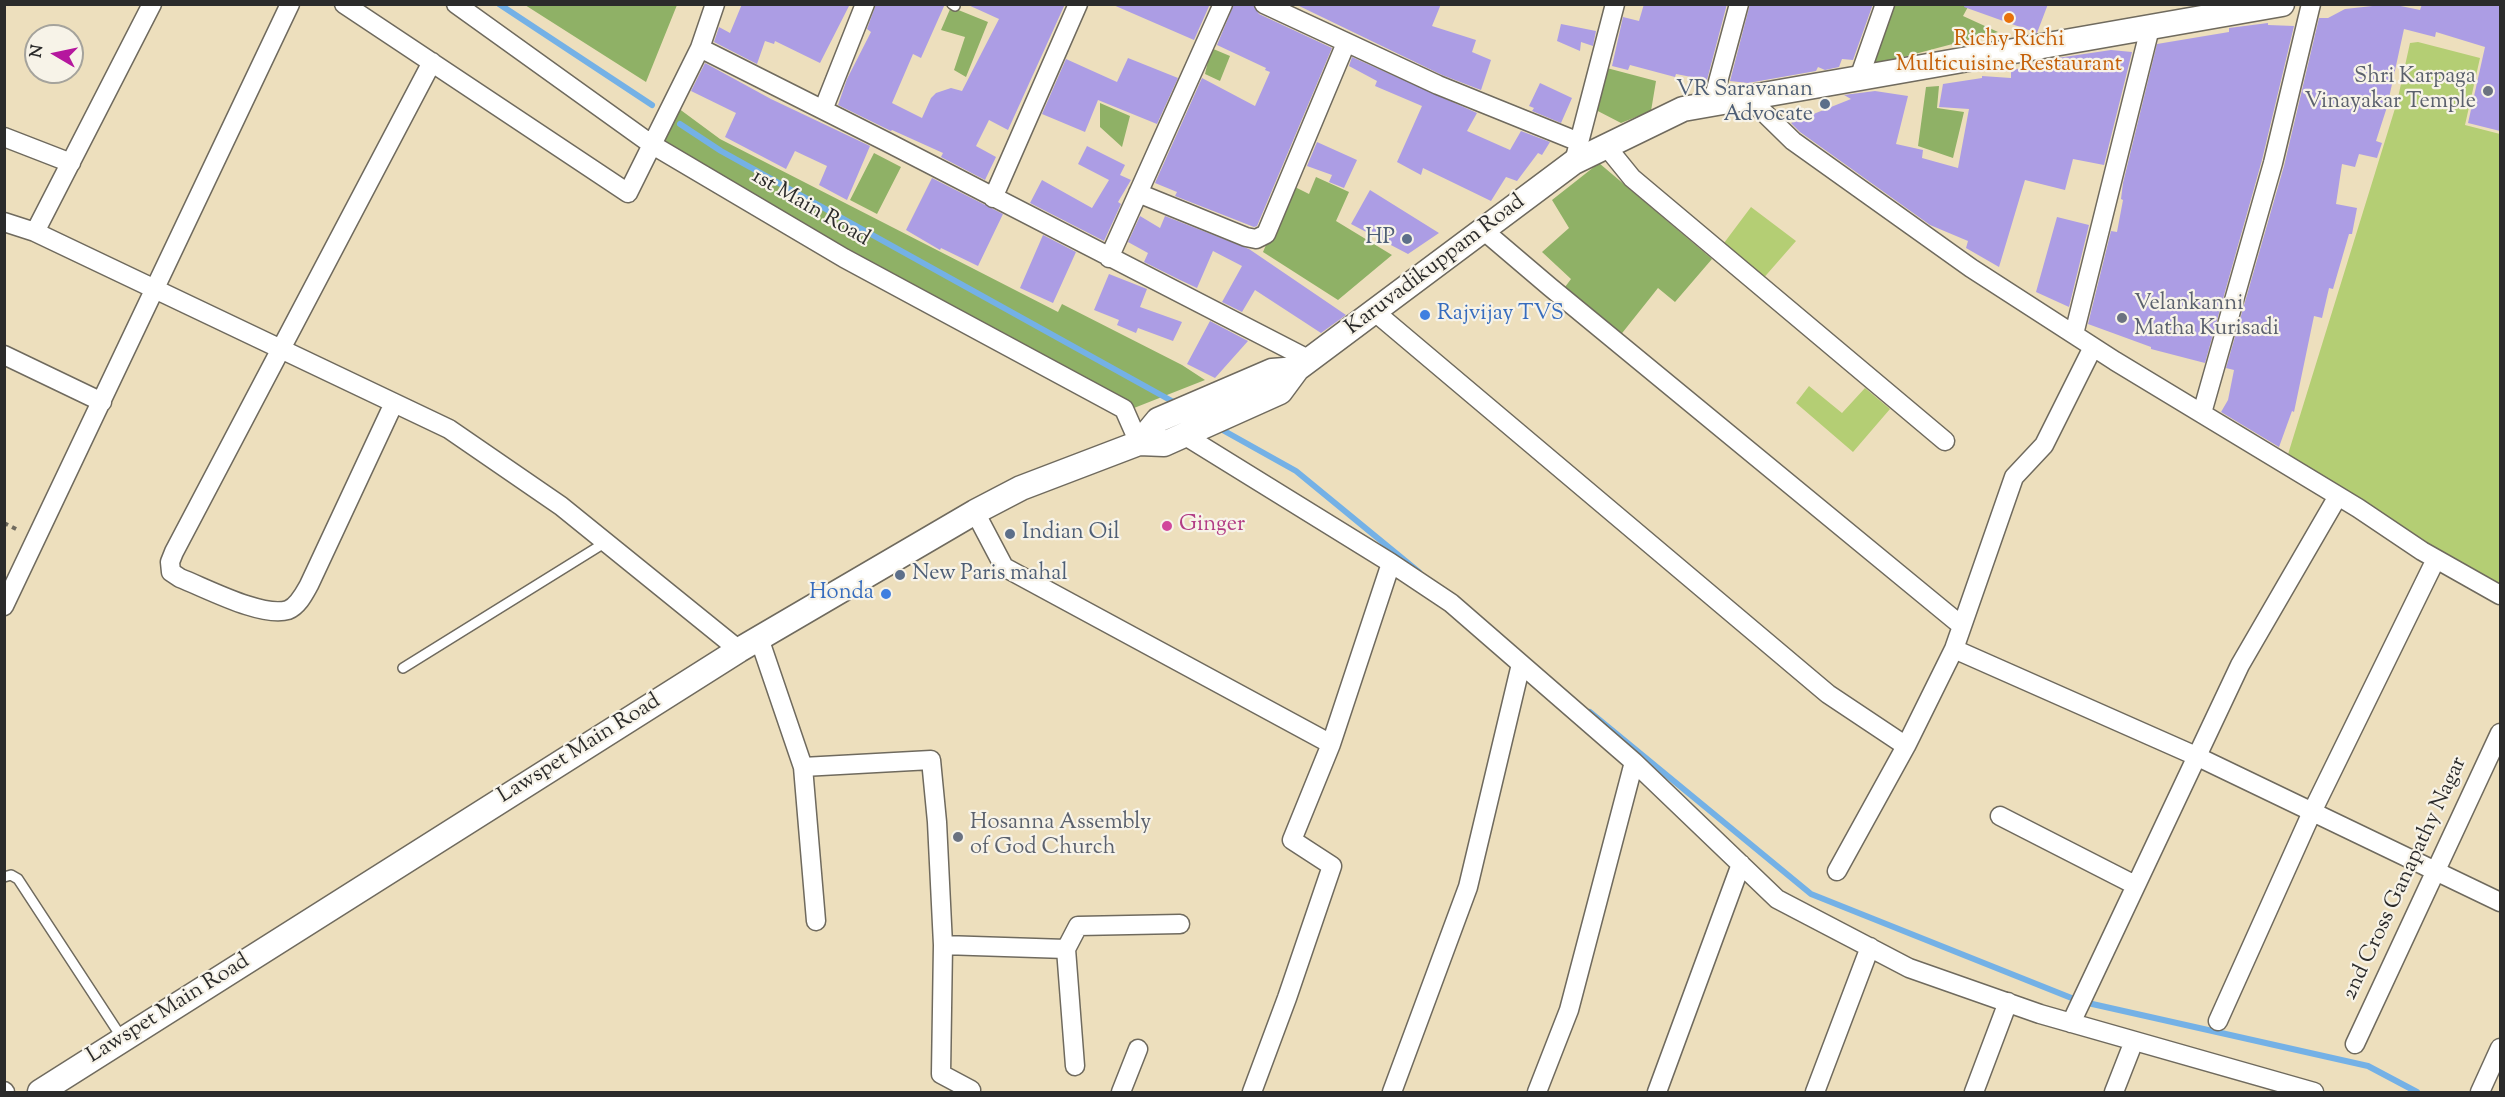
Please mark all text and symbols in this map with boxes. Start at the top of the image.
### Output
marker: Richy Richi Multicuisine Restaurant [2002,11,2016,25]
north arrow [24,24,84,84]
place label: Richy Richi Multicuisine Restaurant [1896,28,2122,80]
text: N [25,43,50,60]
place label: Shri Karpaga Vinayakar Temple [2305,65,2476,116]
place label: VR Saravanan Advocate [1676,78,1813,130]
marker: Shri Karpaga Vinayakar Temple [2481,84,2495,98]
marker: VR Saravanan Advocate [1818,97,1832,111]
street label: 1st Main Road [746,165,874,253]
street label: Karuvadikuppam Road [1341,190,1531,342]
place label: HP [1365,226,1395,252]
marker: HP [1400,232,1414,246]
place label: Velankanni Matha Kurisadi [2134,292,2279,344]
place label: Rajvijay TVS [1437,302,1564,328]
marker: Rajvijay TVS [1418,308,1432,322]
marker: Velankanni Matha Kurisadi [2115,311,2129,325]
place label: Ginger [1179,513,1245,539]
marker: Ginger [1160,519,1174,533]
place label: Indian Oil [1022,521,1120,547]
marker: Indian Oil [1003,527,1017,541]
place label: New Paris mahal [912,562,1068,588]
marker: New Paris mahal [893,568,907,582]
place label: Honda [809,581,874,607]
marker: Honda [879,587,893,601]
street label: Lawspet Main Road [494,689,666,811]
street label: 2nd Cross Ganapathy Nagar [2338,753,2474,1005]
place label: Hosanna Assembly of God Church [970,811,1151,862]
marker: Hosanna Assembly of God Church [951,830,965,844]
street label: Lawspet Main Road [83,949,255,1071]

